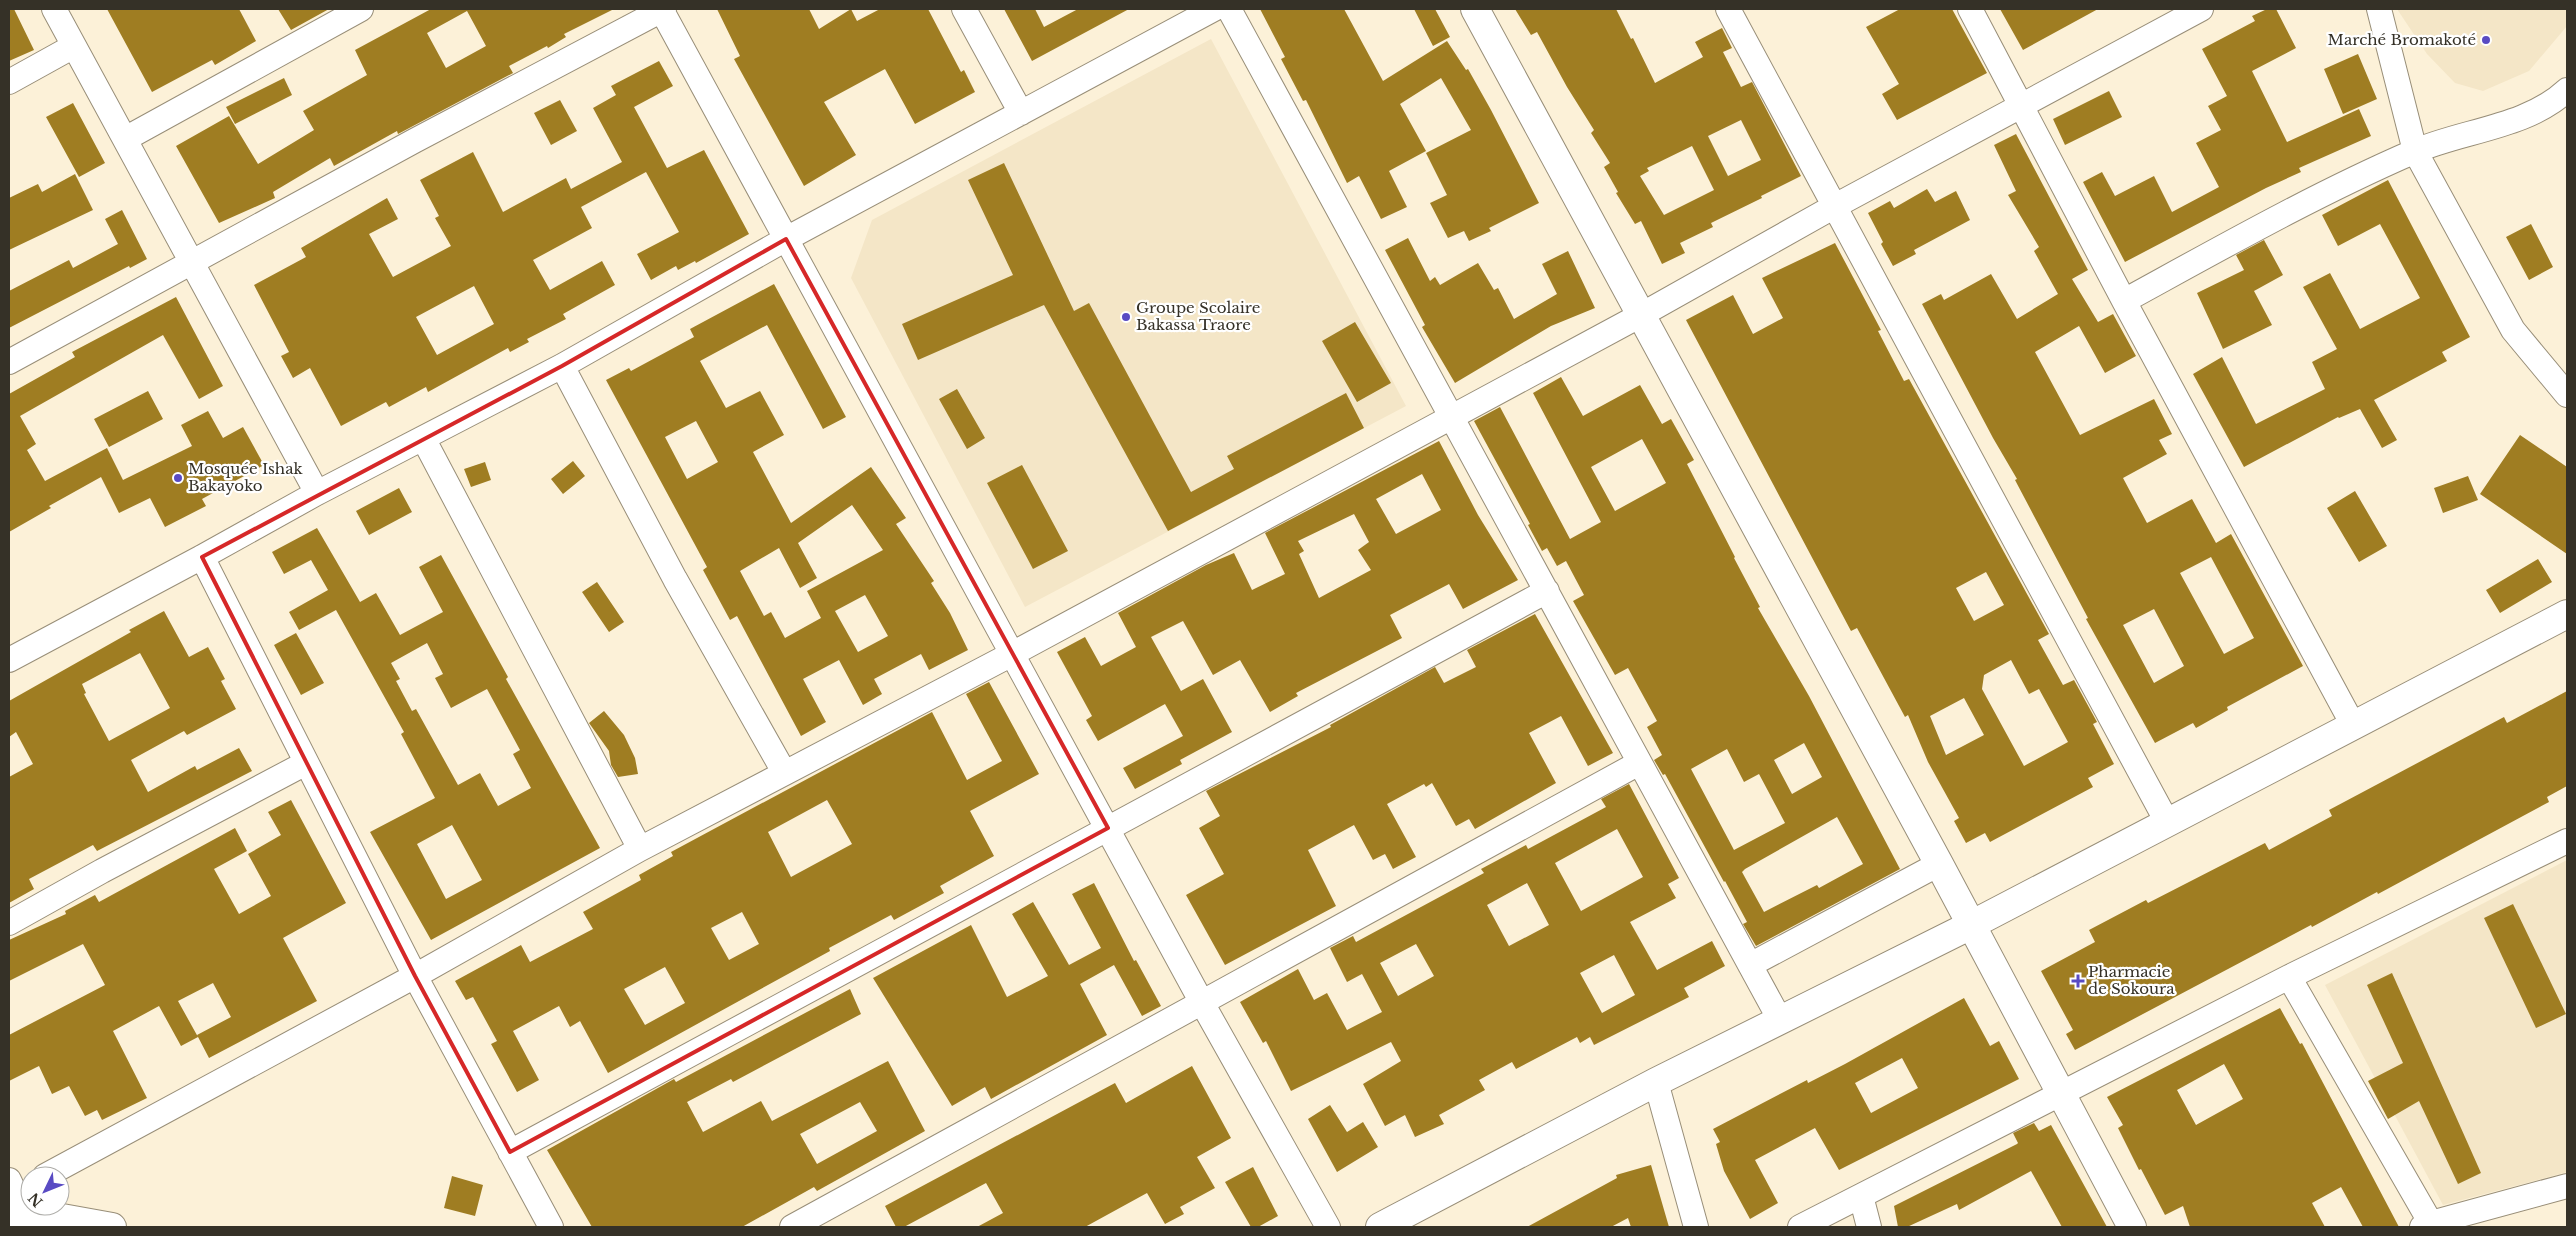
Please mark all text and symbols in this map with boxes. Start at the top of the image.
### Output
place label: Marché Bromakoté [2328,30,2476,49]
marker: Marché Bromakoté [2480,34,2492,46]
place label: Groupe Scolaire Bakassa Traore [1136,298,1260,334]
marker: Groupe Scolaire Bakassa Traore [1120,311,1132,323]
place label: Mosquée Ishak Bakayoko [188,459,303,495]
marker: Mosquée Ishak Bakayoko [172,472,184,484]
place label: Pharmacie de Sokoura [2088,962,2175,998]
marker: Pharmacie de Sokoura [2072,975,2084,987]
north arrow [20,1166,70,1216]
text: N [24,1189,47,1211]

